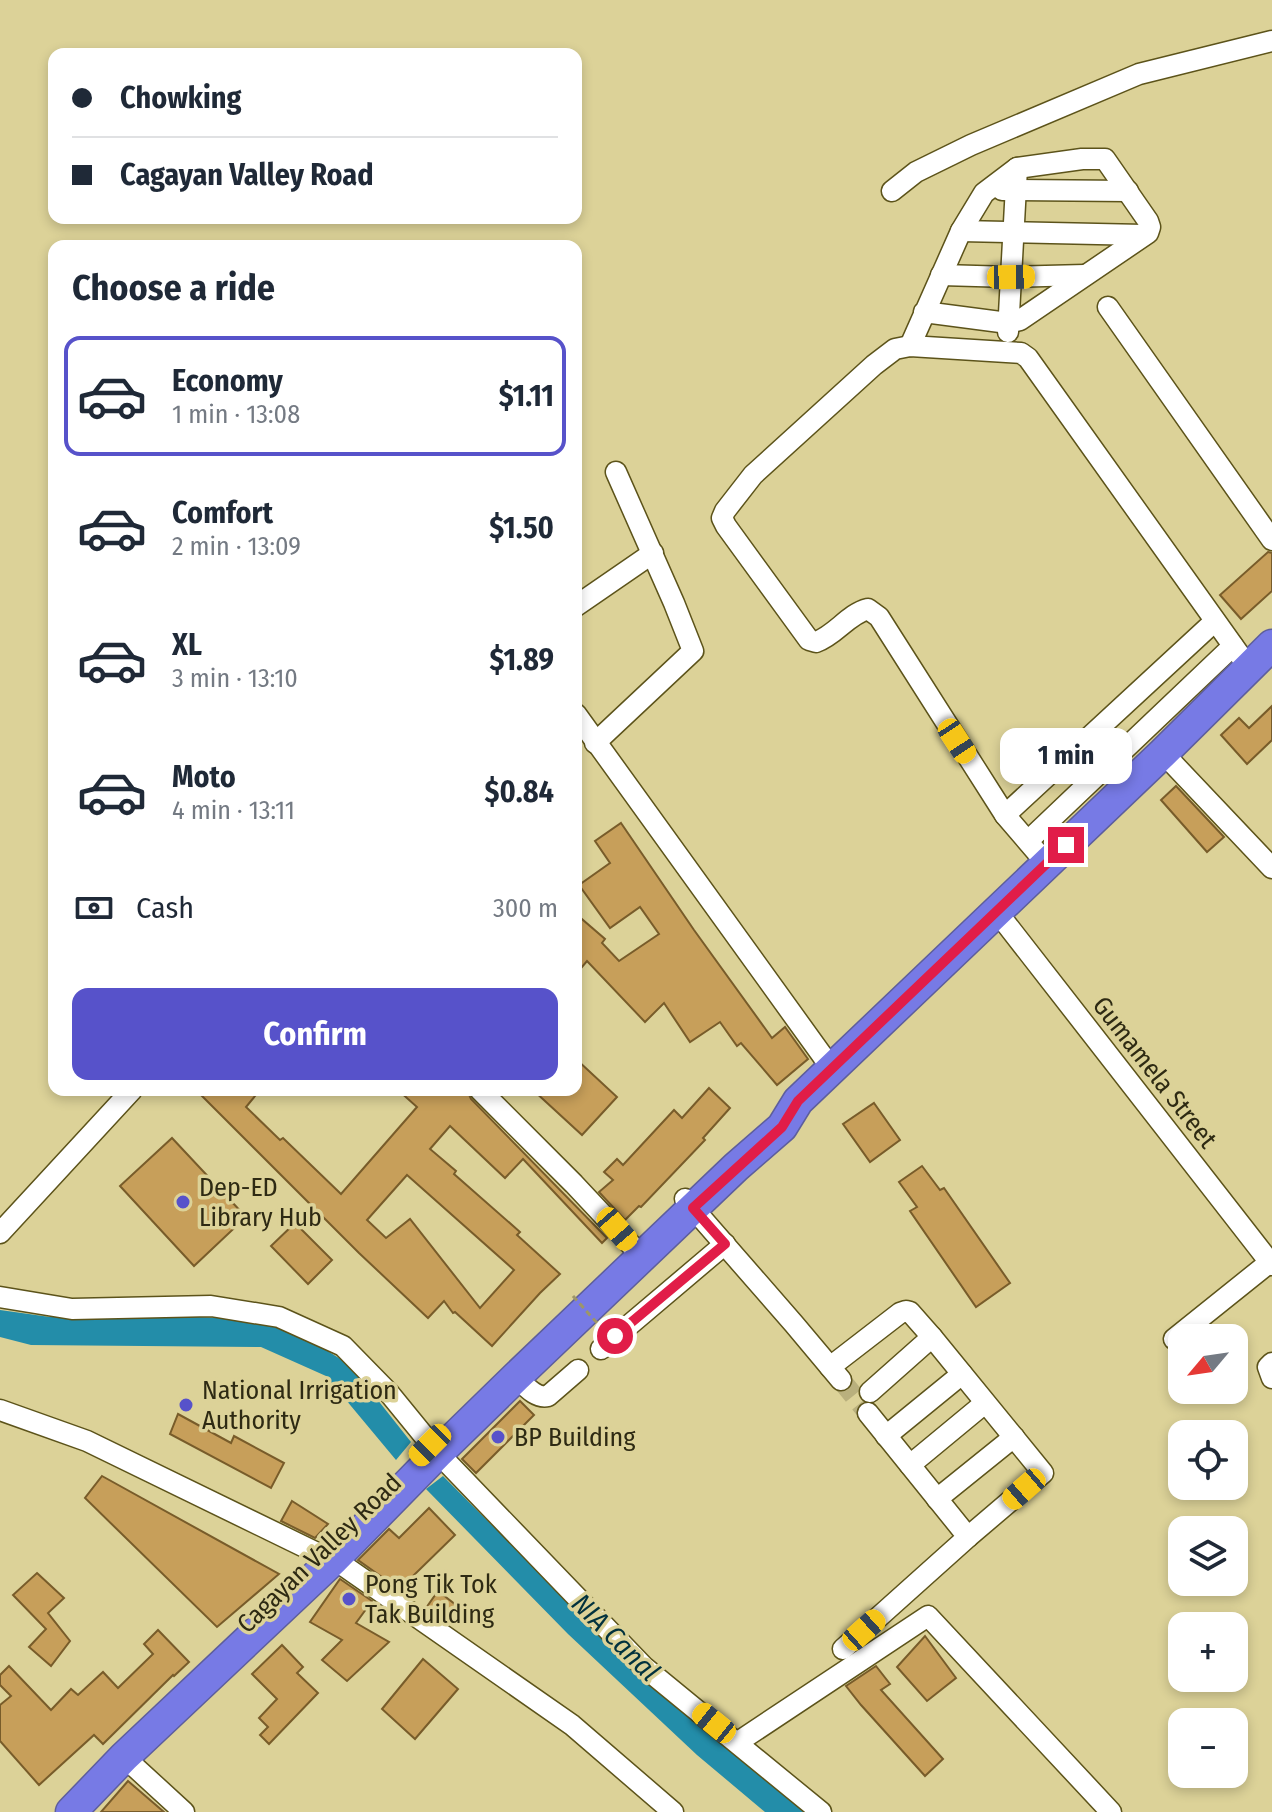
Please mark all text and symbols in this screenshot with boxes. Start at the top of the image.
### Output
text: Chowking [120,80,241,116]
text: Cagayan Valley Road [120,157,374,193]
car [987,265,1035,289]
text: Choose a ride [72,266,275,310]
icon: car [76,360,148,432]
text: Economy [172,363,283,399]
text: $1.11 [499,378,554,414]
text: 1 min · 13:08 [172,399,300,430]
icon: car [76,492,148,564]
text: Comfort [172,495,273,531]
text: $1.50 [489,510,554,546]
text: 2 min · 13:09 [172,531,301,562]
icon: car [76,624,148,696]
text: XL [172,627,202,663]
text: $1.89 [490,642,554,678]
text: 3 min · 13:10 [172,663,298,694]
car [934,714,980,768]
callout: 1 min [1000,729,1132,785]
text: 1 min [1038,740,1094,771]
icon: car [76,756,148,828]
text: Moto [172,759,236,795]
text: $0.84 [485,774,554,810]
text: 4 min · 13:11 [172,795,295,826]
route end [1048,827,1084,863]
icon: cash [72,886,116,930]
text: Cash [136,890,194,926]
text: 300 m [493,893,558,924]
button: Confirm [72,988,558,1080]
street label: Gumamela Street [1086,990,1224,1155]
place label: Dep-ED Library Hub [199,1172,322,1233]
marker: Dep-ED Library Hub [174,1193,192,1211]
car [592,1203,642,1255]
route start [597,1318,633,1354]
north arrow [1168,1324,1248,1404]
map controls [1168,1324,1248,1788]
place label: National Irrigation Authority [202,1375,397,1436]
marker: National Irrigation Authority [177,1396,195,1414]
car [405,1420,455,1470]
button: locate [1168,1420,1248,1500]
place label: BP Building [514,1422,636,1453]
marker: BP Building [489,1428,507,1446]
car [998,1464,1050,1514]
street label: Cagayan Valley Road [231,1467,408,1639]
button: layers [1168,1516,1248,1596]
place label: Pong Tik Tok Tak Building [365,1569,498,1630]
water label: NIA Canal [565,1587,666,1688]
marker: Pong Tik Tok Tak Building [340,1590,358,1608]
car [838,1605,890,1655]
button: + [1168,1612,1248,1692]
car [688,1699,740,1747]
button: − [1168,1708,1248,1788]

